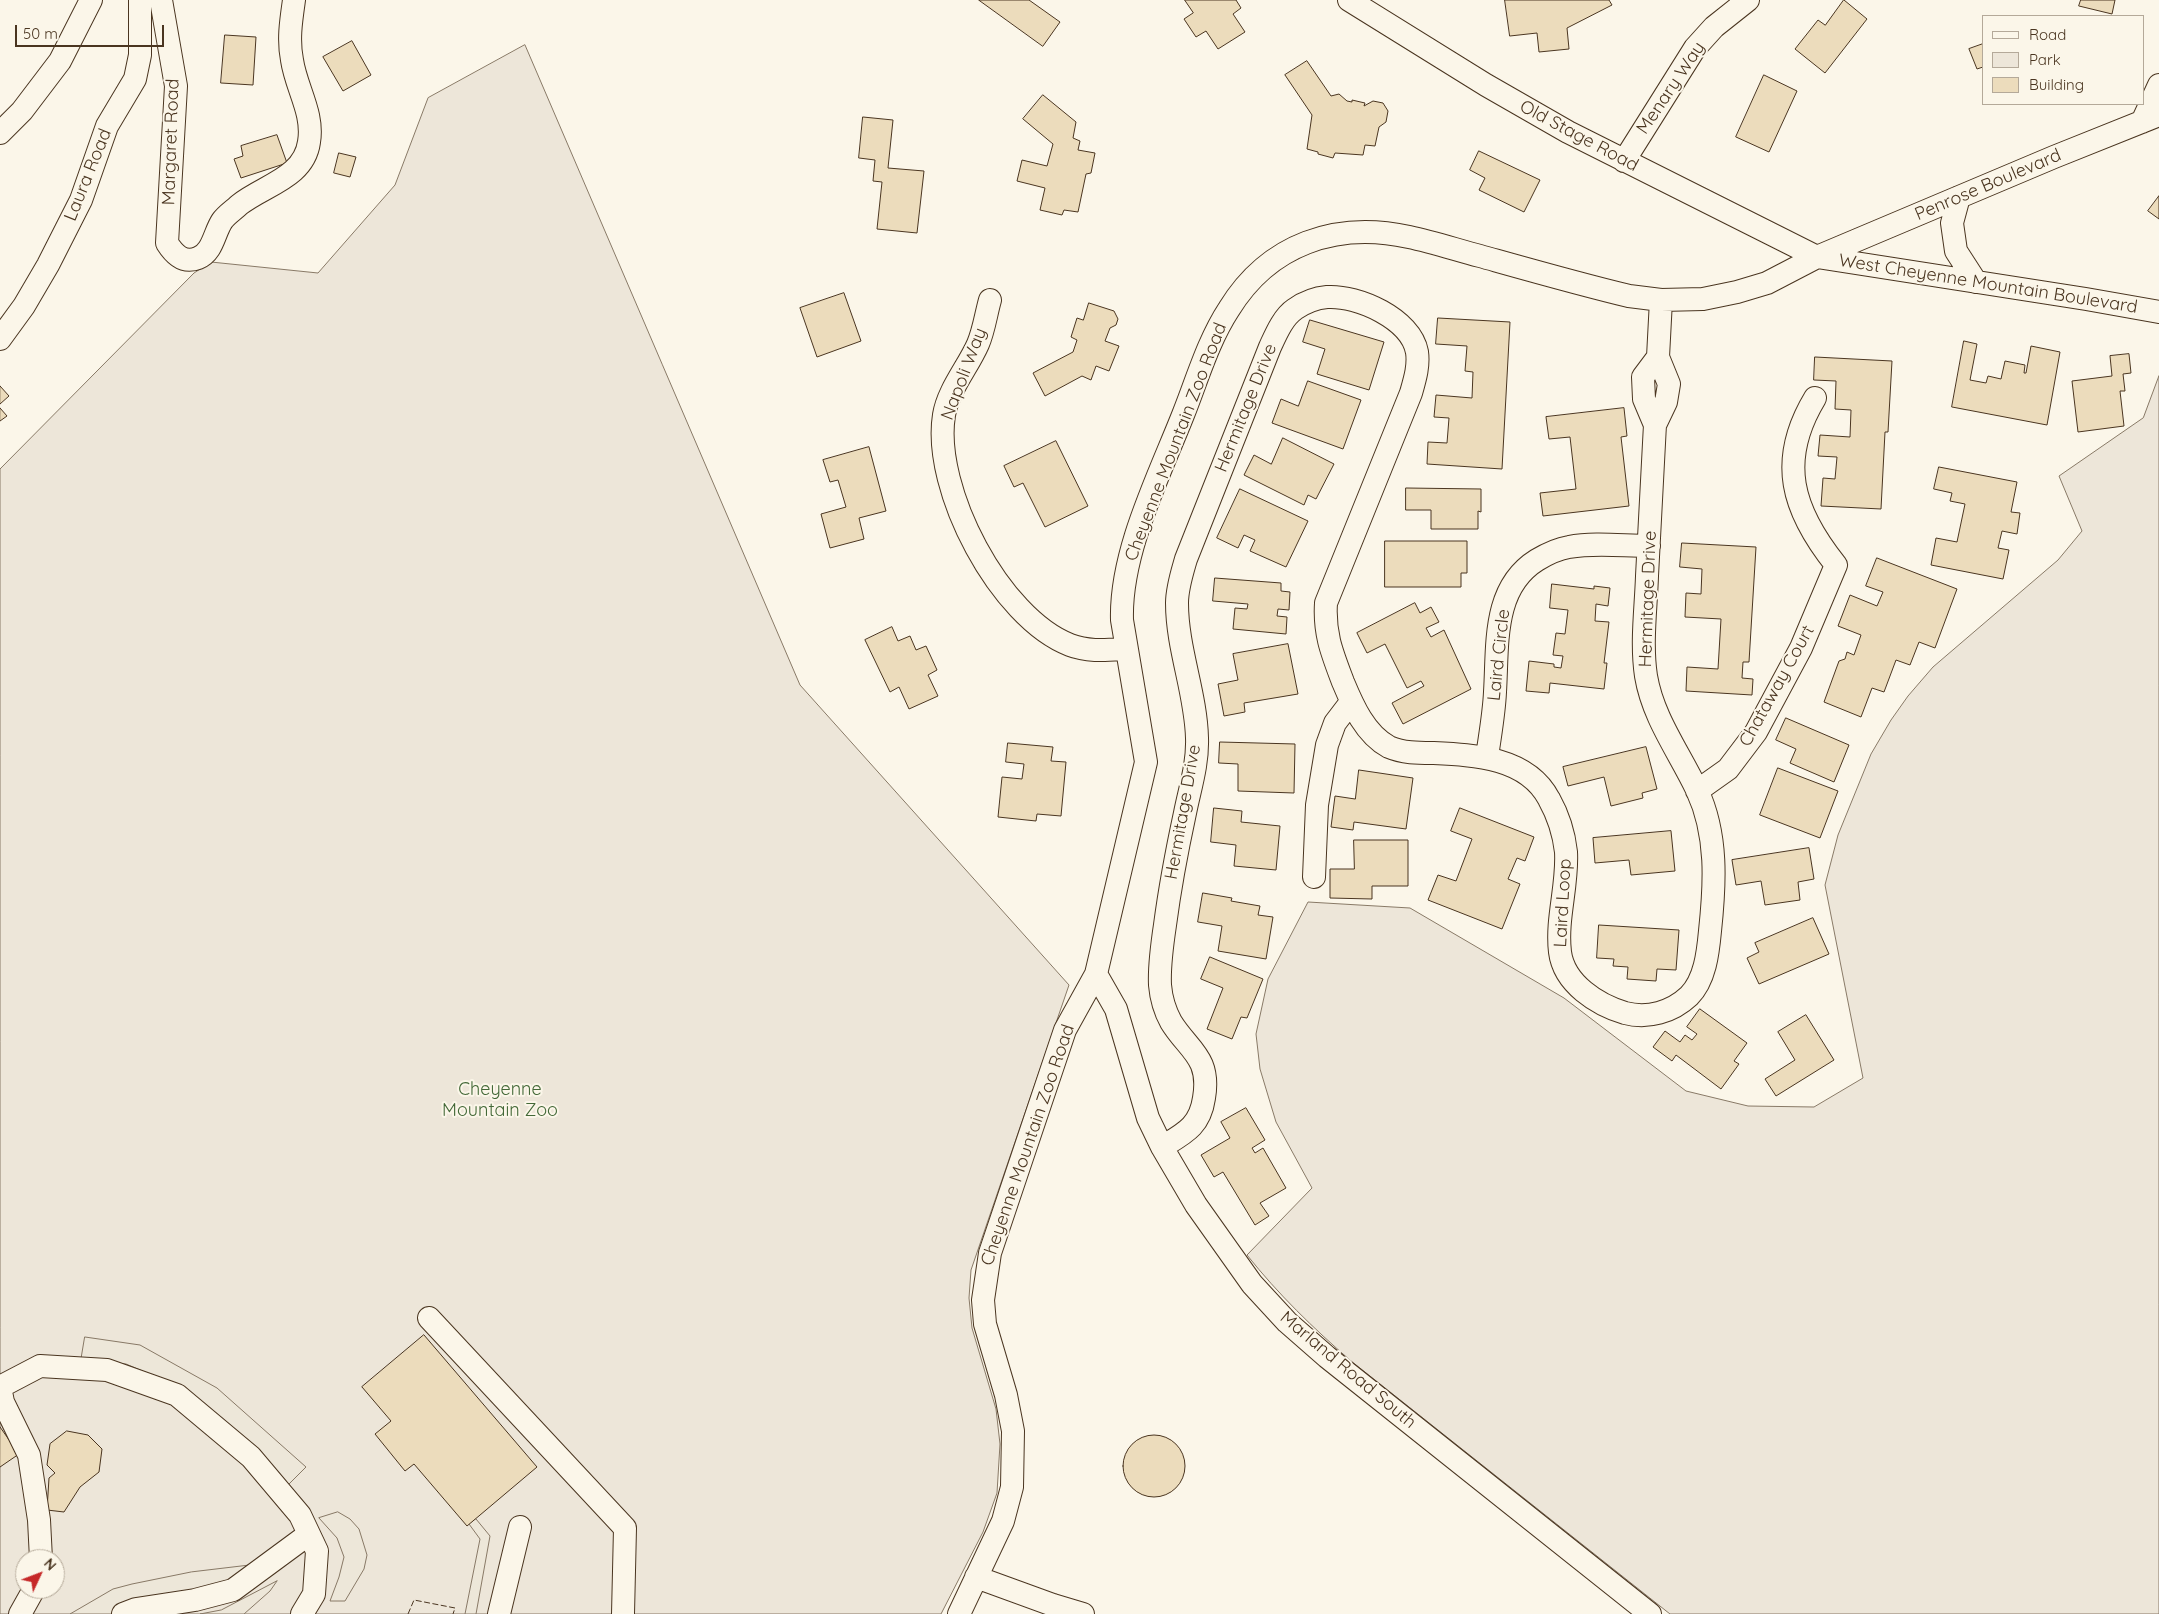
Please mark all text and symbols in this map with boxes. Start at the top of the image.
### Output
scale bar [18,15,166,47]
legend [1982,15,2144,105]
text: 50 m [23,24,58,43]
text: Road [2029,25,2066,44]
street label: Menary Way [1632,38,1710,138]
text: Park [2029,50,2061,69]
text: Building [2029,75,2084,94]
street label: Margaret Road [158,78,184,206]
street label: Old Stage Road [1516,96,1642,176]
street label: Laura Road [60,126,116,224]
street label: Penrose Boulevard [1912,144,2064,226]
street label: West Cheyenne Mountain Boulevard [1837,250,2139,318]
street label: Cheyenne Mountain Zoo Road [1120,320,1232,564]
street label: Napoli Way [937,325,991,423]
street label: Hermitage Drive [1210,341,1282,475]
street label: Hermitage Drive [1635,530,1661,668]
street label: Laird Circle [1483,608,1515,702]
street label: Chataway Court [1735,622,1819,750]
street label: Hermitage Drive [1161,743,1205,881]
street label: Laird Loop [1550,858,1576,948]
street label: Cheyenne Mountain Zoo Road [976,1022,1080,1268]
park label: Cheyenne Mountain Zoo [442,1079,558,1122]
street label: Marland Road South [1276,1307,1420,1433]
north arrow [15,1549,65,1599]
text: N [40,1555,60,1574]

